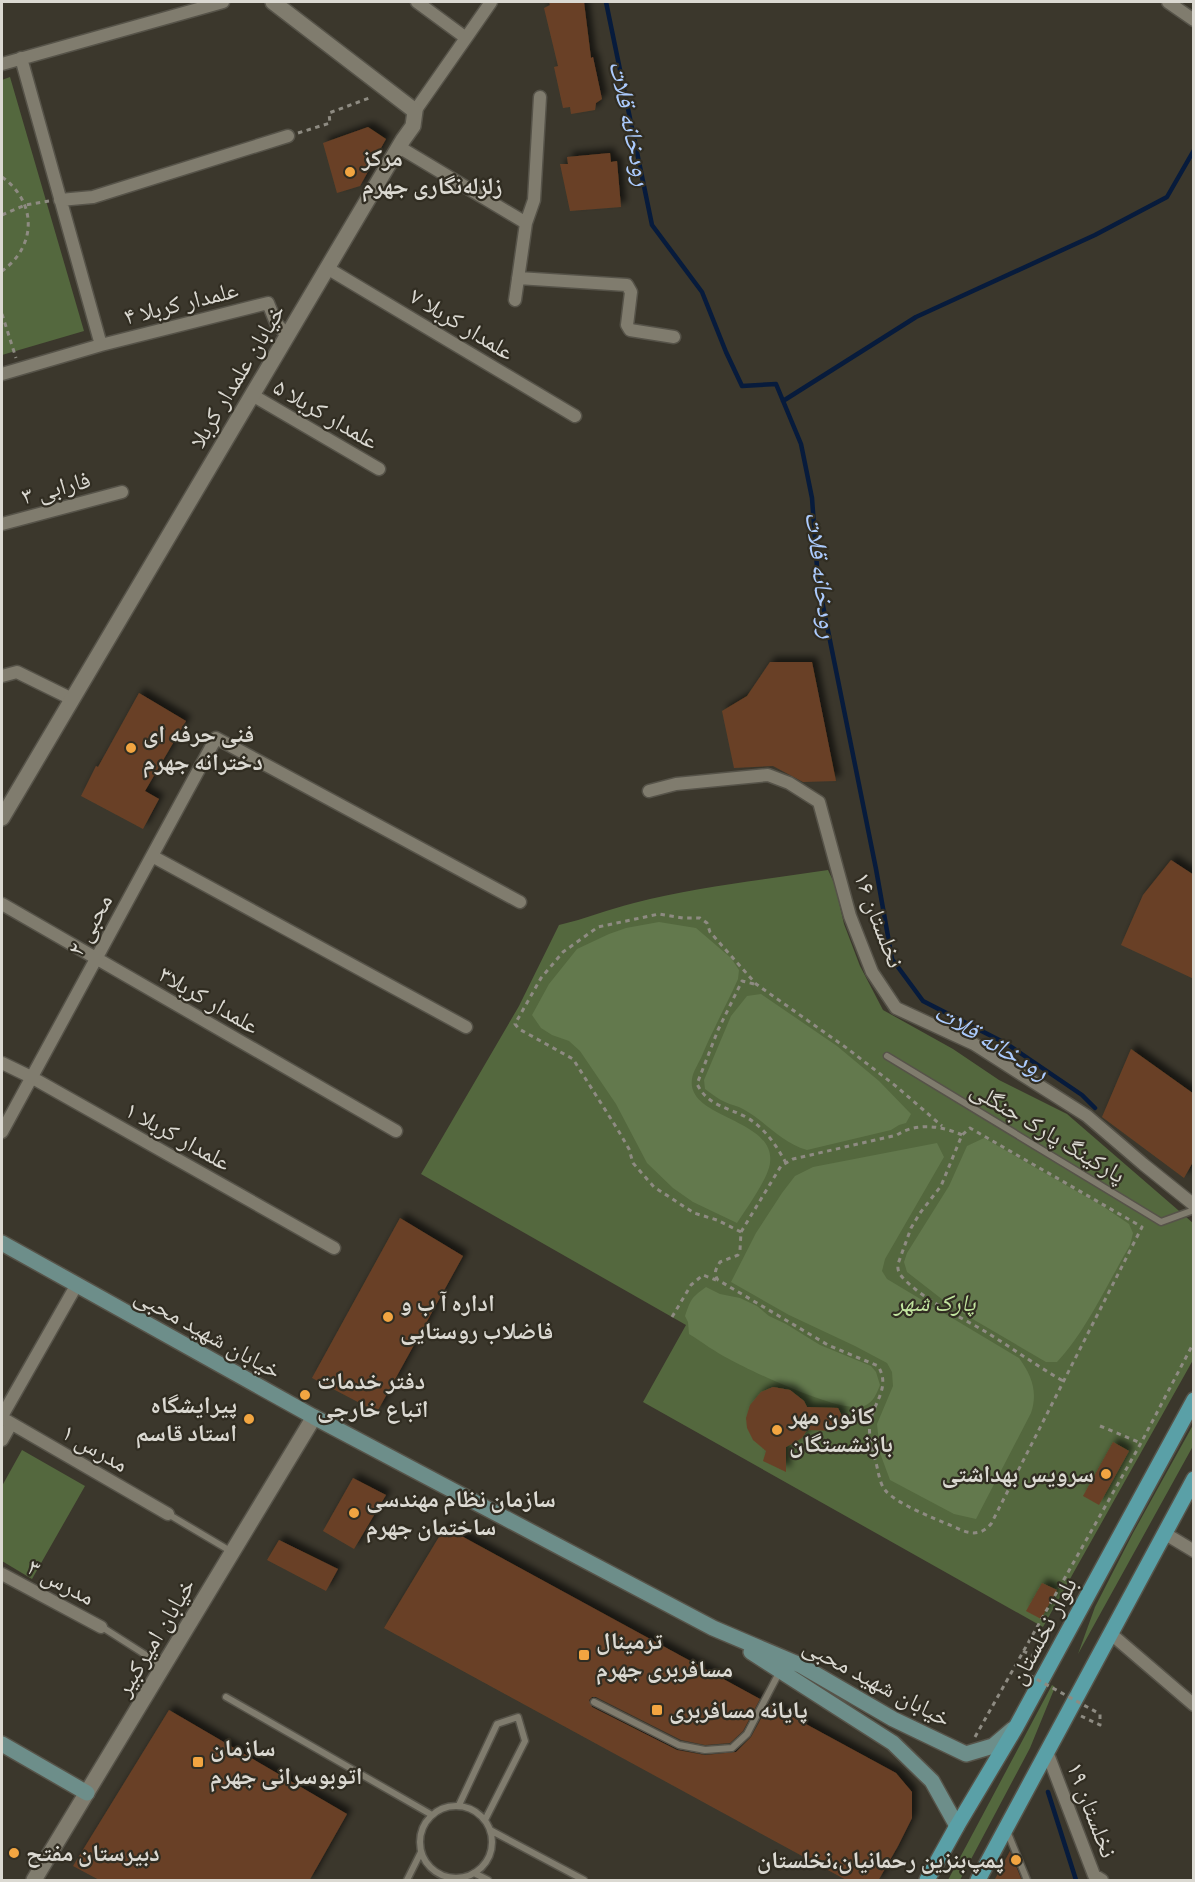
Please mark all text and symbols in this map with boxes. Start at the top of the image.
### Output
water label: رودخانه قلات [602,57,660,189]
place label: مرکز زلزله‌نگاری جهرم [361,143,502,203]
marker: مرکز زلزله‌نگاری جهرم [343,165,357,179]
street label: علمدار کربلا ۴ [121,274,241,331]
street label: علمدار کربلا ۷ [405,281,520,366]
street label: خیابان علمدار کربلا [182,299,291,453]
street label: علمدار کربلا ۵ [268,372,384,455]
street label: فارابی ۳ [18,464,94,511]
water label: رودخانه قلات [798,510,846,640]
place label: فنی حرفه ای دخترانه جهرم [143,719,263,779]
marker: فنی حرفه ای دخترانه جهرم [124,741,138,755]
street label: نخلستان ۱۶ [848,868,911,972]
street label: محبی ۲ [61,889,118,961]
street label: علمدار کربلا۳ [154,959,265,1040]
water label: رودخانه قلات [929,995,1055,1087]
street label: پارکینگ پارک جنگلی [966,1074,1131,1189]
street label: علمدار کربلا ۱ [120,1095,236,1177]
street label: خیابان شهید محبی [130,1280,287,1385]
place label: اداره آ ب و فاضلاب روستایی [400,1288,553,1345]
park label: پارک شهر [893,1288,976,1317]
marker: اداره آ ب و فاضلاب روستایی [381,1310,395,1324]
place label: دفتر خدمات اتباع خارجی [317,1366,429,1424]
marker: دفتر خدمات اتباع خارجی [298,1388,312,1402]
place label: پیرایشگاه استاد قاسم [136,1390,237,1449]
place label: کانون مهر بازنشستگان [788,1401,893,1458]
marker: پیرایشگاه استاد قاسم [242,1412,256,1426]
street label: مدرس ۱ [57,1417,134,1478]
marker: کانون مهر بازنشستگان [770,1423,784,1437]
place label: سرویس بهداشتی [942,1459,1094,1488]
marker: سرویس بهداشتی [1099,1467,1113,1481]
place label: سازمان نظام مهندسی ساختمان جهرم [366,1484,556,1544]
marker: سازمان نظام مهندسی ساختمان جهرم [347,1506,361,1520]
street label: مدرس ۳ [23,1552,100,1611]
street label: بلوار نخلستان [1002,1572,1083,1689]
street label: خیابان امیرکبیر [108,1573,201,1702]
place label: ترمینال مسافربری جهرم [596,1626,733,1686]
street label: خیابان شهید محبی [798,1630,956,1733]
marker: ترمینال مسافربری جهرم [577,1648,591,1662]
place label: پایانه مسافربری [669,1695,808,1724]
marker: پایانه مسافربری [650,1703,664,1717]
place label: سازمان اتوبوسرانی جهرم [210,1733,362,1793]
marker: سازمان اتوبوسرانی جهرم [191,1755,205,1769]
street label: نخلستان ۱۹ [1061,1758,1124,1862]
place label: دبیرستان مفتح [26,1838,160,1868]
place label: پمپ‌بنزین رحمانیان،نخلستان [757,1845,1004,1874]
marker: دبیرستان مفتح [7,1846,21,1860]
marker: پمپ‌بنزین رحمانیان،نخلستان [1009,1853,1023,1867]

